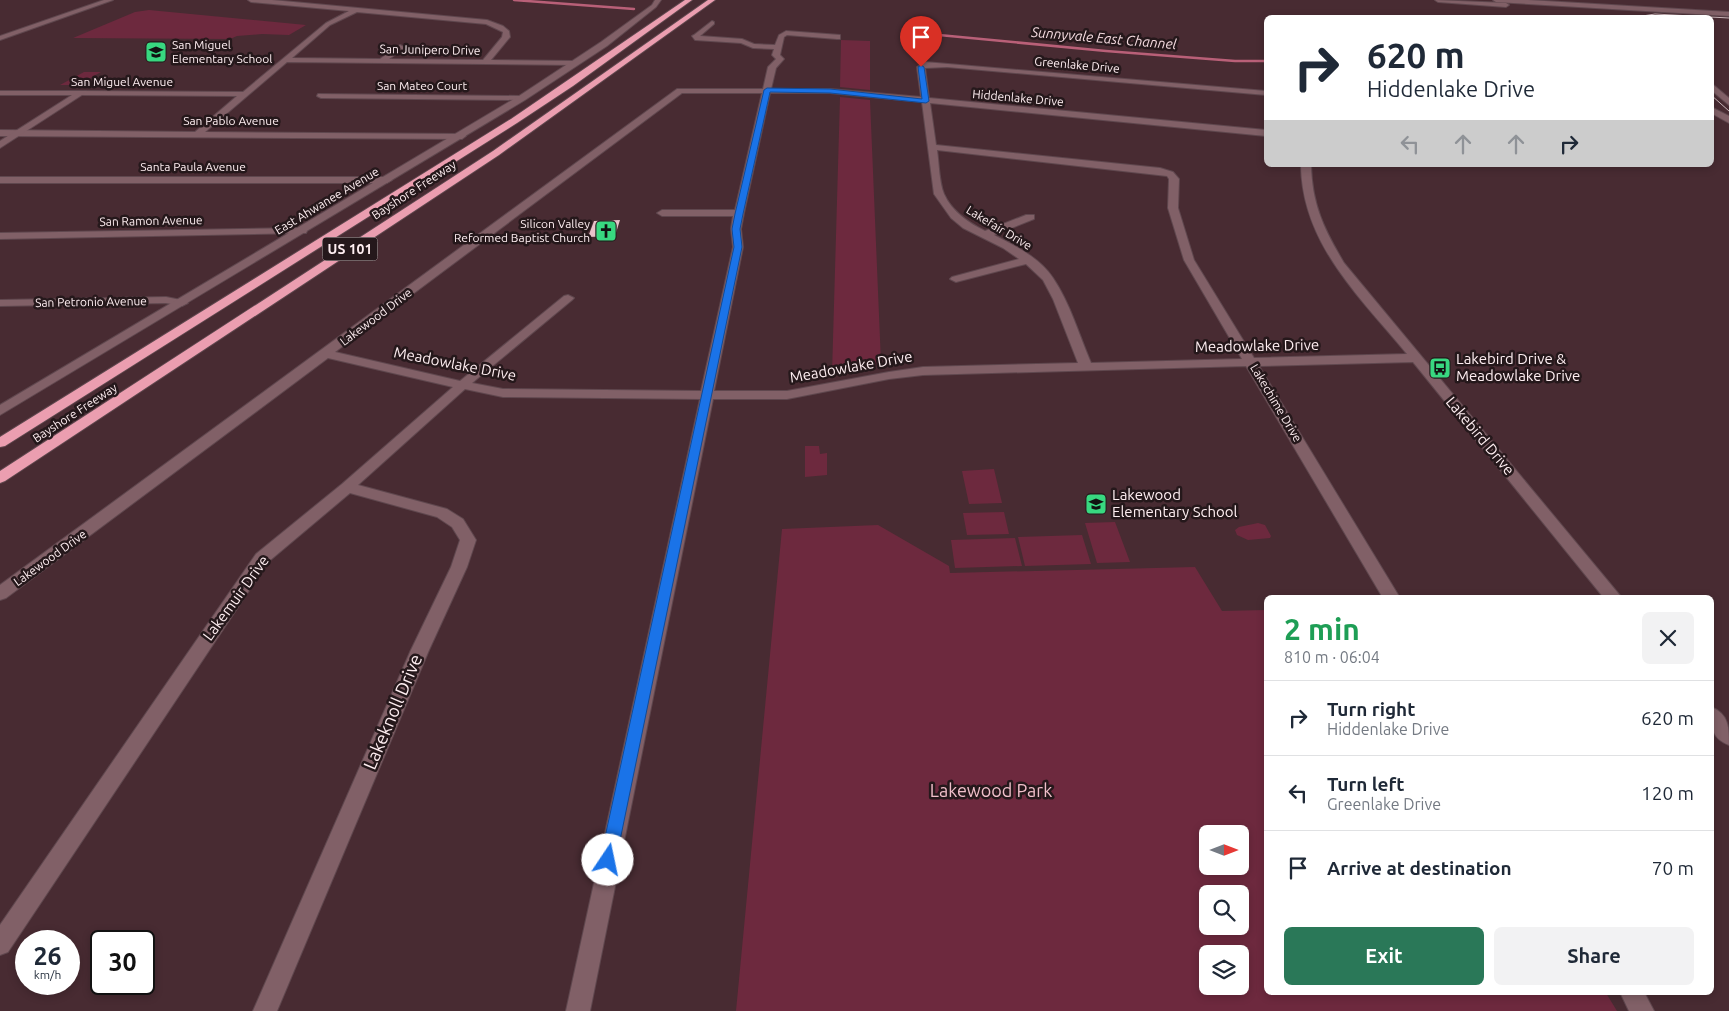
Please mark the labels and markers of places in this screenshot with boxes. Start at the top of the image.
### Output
pin [900,16,942,67]
place label: San Miguel Elementary School [172,38,272,65]
school or university icon: San Miguel Elementary School [144,40,168,64]
place label: Silicon Valley Reformed Baptist Church [454,217,590,244]
church icon: Silicon Valley Reformed Baptist Church [594,219,618,243]
place label: Lakebird Drive & Meadowlake Drive [1456,350,1580,384]
bus stop icon: Lakebird Drive & Meadowlake Drive [1428,356,1452,380]
place label: Lakewood Elementary School [1112,486,1238,520]
school or university icon: Lakewood Elementary School [1084,492,1108,516]

